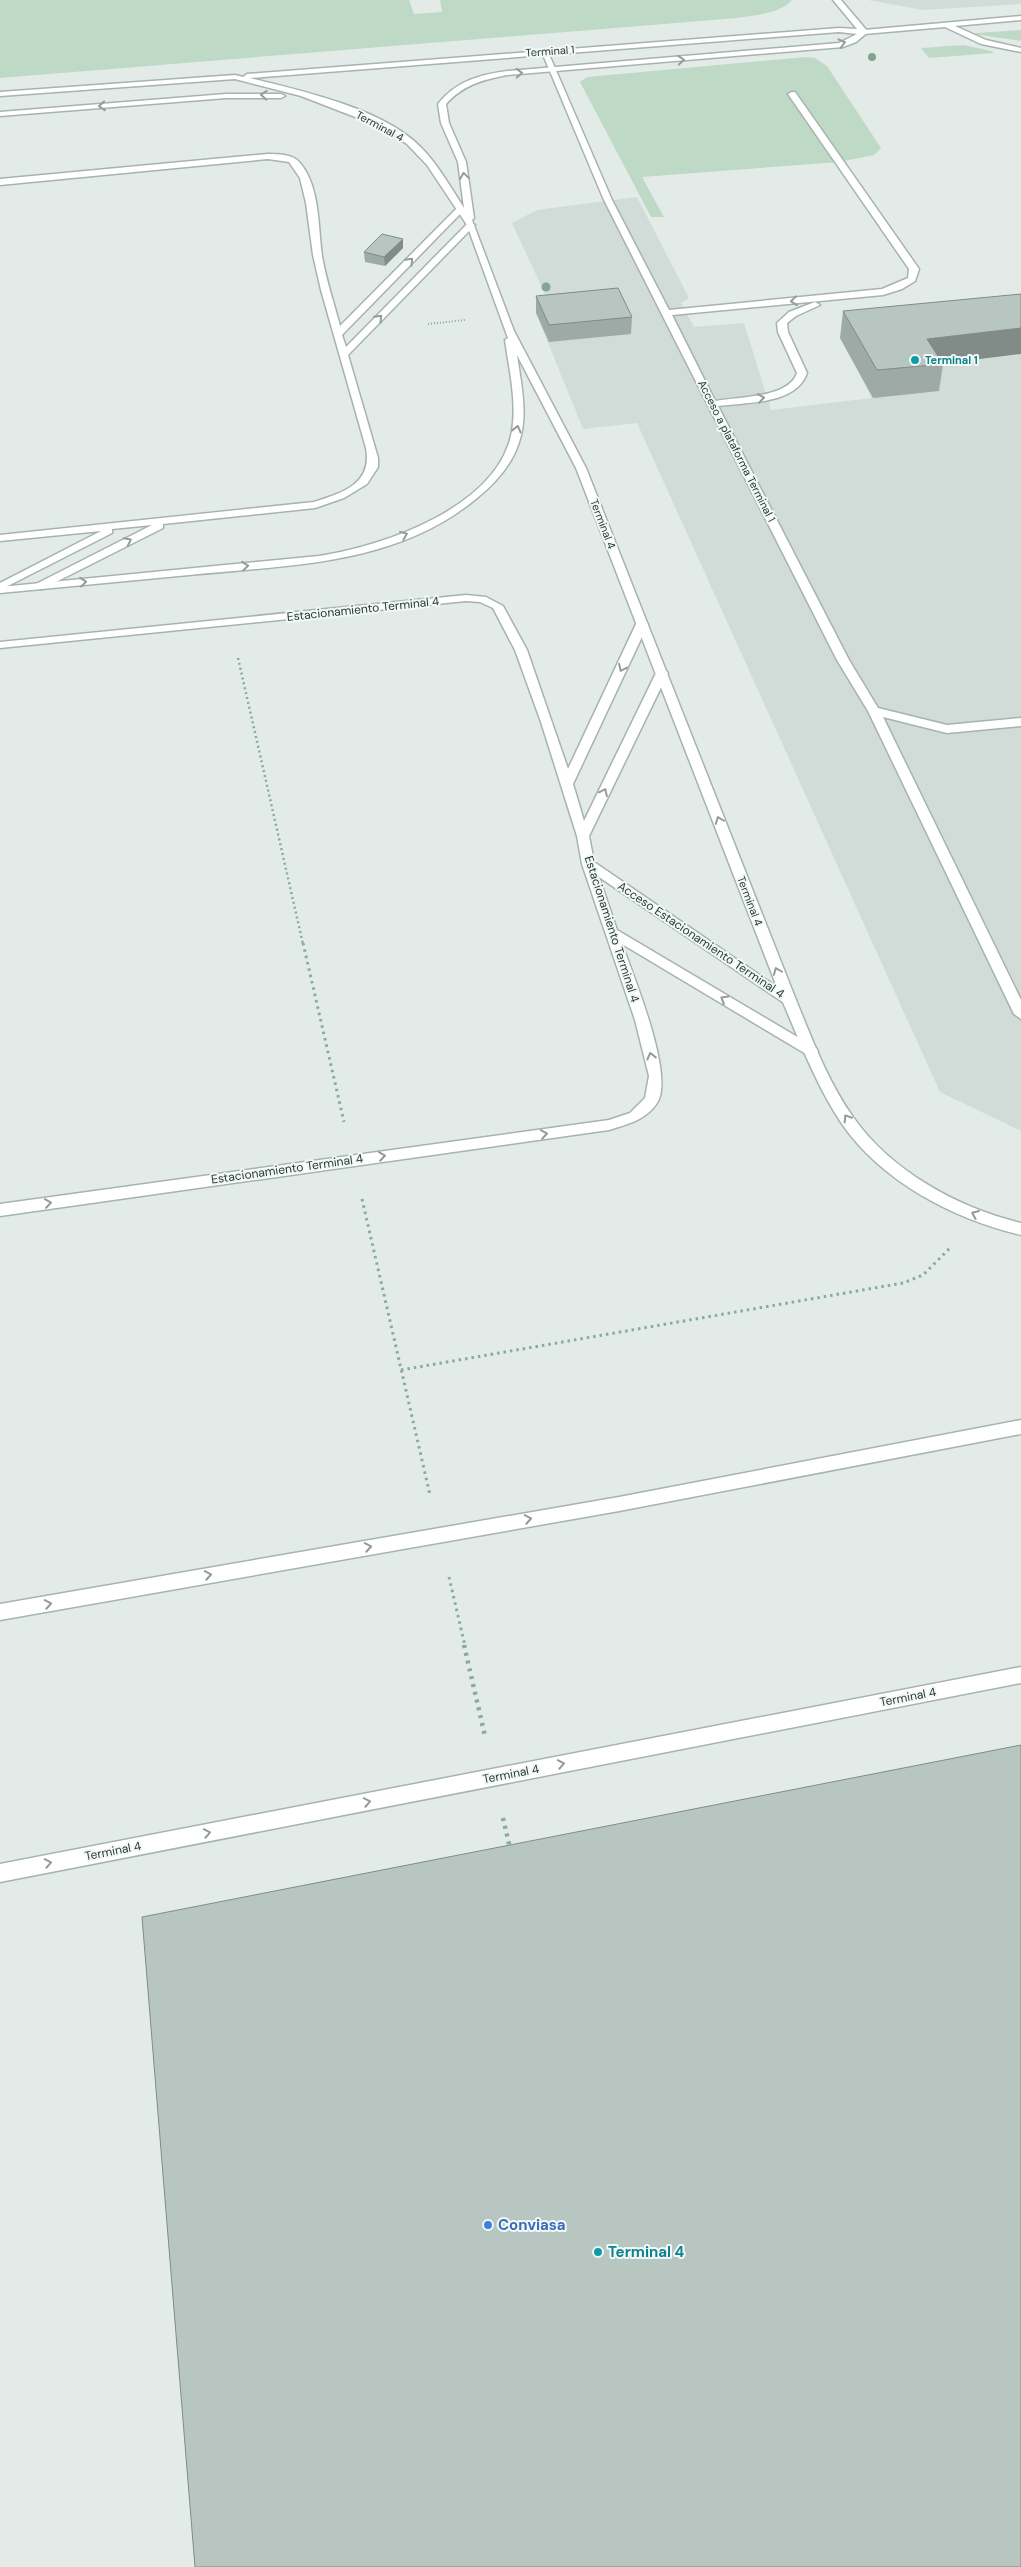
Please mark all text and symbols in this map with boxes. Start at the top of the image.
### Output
one-way arrow [838,38,847,49]
street label: Terminal 1 [525,42,575,60]
one-way arrow [677,54,685,65]
one-way arrow [515,67,523,78]
one-way arrow [260,90,268,101]
one-way arrow [98,101,106,112]
street label: Terminal 4 [354,108,407,145]
one-way arrow [459,172,470,180]
one-way arrow [404,258,413,267]
one-way arrow [789,295,797,306]
one-way arrow [373,315,382,324]
place label: Terminal 1 [925,353,978,367]
marker: Terminal 1 [909,354,921,366]
street label: Acceso a plataforma Terminal 1 [695,378,779,524]
one-way arrow [757,393,765,404]
one-way arrow [511,425,522,434]
street label: Terminal 4 [587,497,619,551]
one-way arrow [399,531,408,542]
one-way arrow [123,537,132,547]
one-way arrow [241,561,249,572]
one-way arrow [80,577,88,588]
street label: Estacionamiento Terminal 4 [286,593,440,625]
one-way arrow [617,663,628,672]
one-way arrow [598,788,609,797]
one-way arrow [715,816,725,825]
street label: Estacionamiento Terminal 4 [581,854,643,1004]
street label: Terminal 4 [734,874,766,928]
street label: Acceso Estacionamiento Terminal 4 [615,878,787,1002]
one-way arrow [773,968,783,976]
one-way arrow [721,996,730,1006]
one-way arrow [646,1051,657,1060]
one-way arrow [844,1114,853,1124]
one-way arrow [540,1129,548,1140]
street label: Estacionamiento Terminal 4 [210,1150,364,1188]
one-way arrow [379,1151,387,1162]
one-way arrow [44,1198,53,1208]
one-way arrow [971,1209,980,1220]
one-way arrow [524,1515,533,1525]
one-way arrow [364,1543,372,1553]
one-way arrow [204,1571,212,1581]
one-way arrow [44,1599,52,1609]
street label: Terminal 4 [878,1684,938,1710]
one-way arrow [556,1760,565,1770]
street label: Terminal 4 [481,1761,541,1787]
one-way arrow [363,1797,371,1807]
one-way arrow [203,1828,212,1838]
street label: Terminal 4 [83,1838,143,1864]
one-way arrow [43,1859,52,1869]
place label: Conviasa [498,2215,566,2235]
marker: Conviasa [482,2219,494,2231]
place label: Terminal 4 [608,2242,685,2262]
marker: Terminal 4 [592,2246,604,2258]

